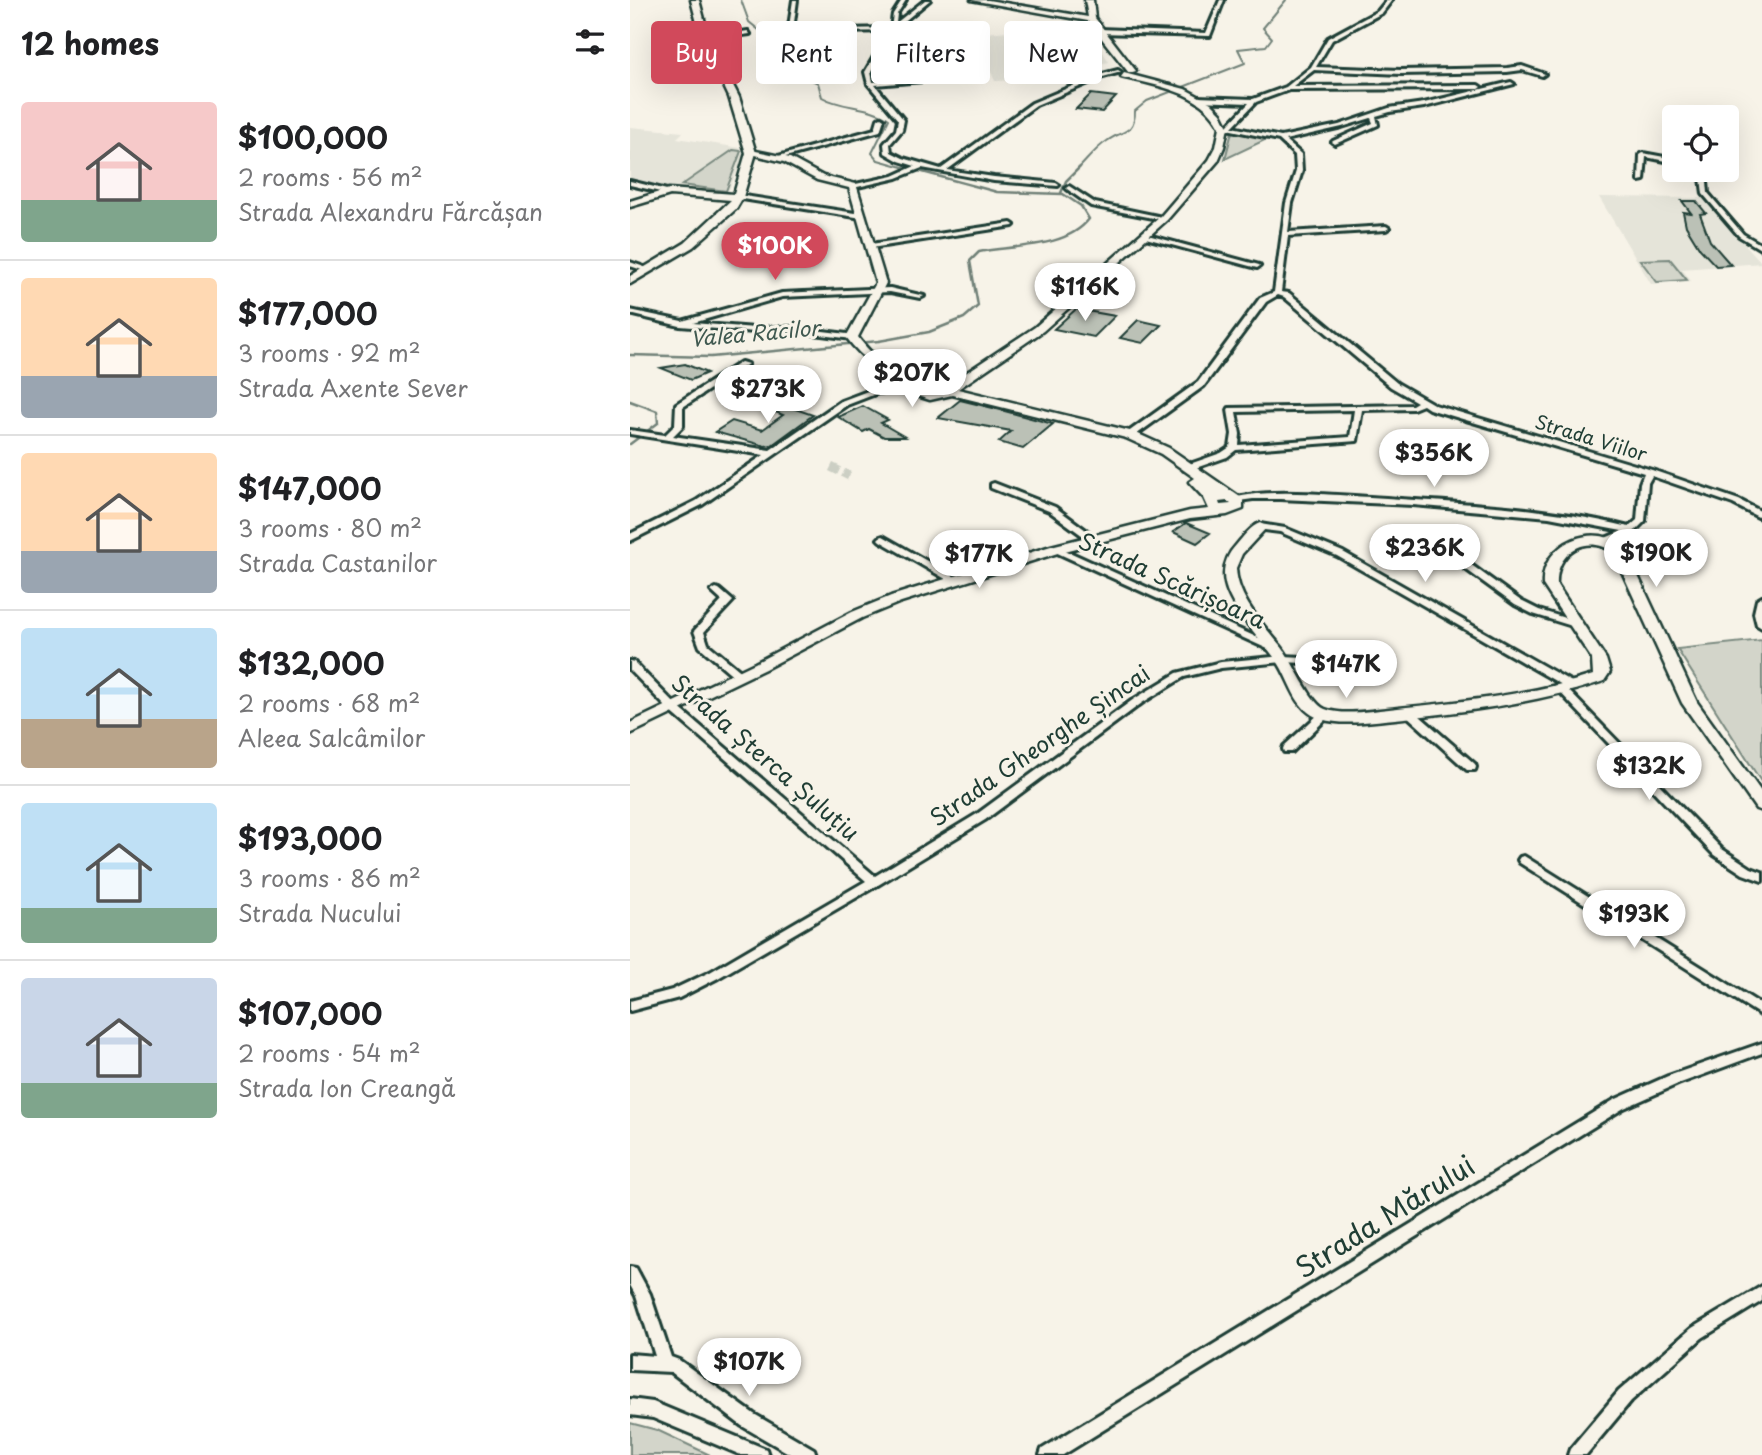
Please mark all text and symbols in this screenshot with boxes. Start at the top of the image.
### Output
text: 12 homes [21,20,159,65]
chip: Buy [651,21,742,84]
chip: Rent [756,21,857,84]
chip: Filters [871,21,990,84]
chip: New [1004,21,1102,84]
icon: filters [571,23,609,61]
map controls [1662,105,1739,182]
button: locate [1662,105,1739,182]
text: $100,000 [238,114,388,159]
icon: home [77,130,161,214]
text: 2 rooms · 56 m² [238,159,423,194]
text: Strada Alexandru Fărcășan [238,194,543,229]
pin: $100K [726,222,824,282]
text: $100K [737,227,813,262]
pin: $116K [1036,264,1134,323]
text: $116K [1051,268,1119,303]
text: $177,000 [238,290,378,335]
icon: home [77,306,161,390]
water label: Valea Racilor [689,310,824,354]
text: 3 rooms · 92 m² [238,335,421,370]
pin: $207K [863,350,961,409]
text: $207K [874,354,950,389]
pin: $273K [719,366,817,425]
text: Strada Axente Sever [238,370,468,405]
text: $273K [731,370,805,405]
street label: Strada Viilor [1532,407,1651,467]
pin: $356K [1385,430,1483,489]
text: $356K [1395,434,1473,469]
text: $147,000 [238,465,382,510]
icon: home [77,481,161,565]
text: 3 rooms · 80 m² [238,510,422,545]
street label: Strada Scărișoara [1073,523,1272,637]
pin: $236K [1376,524,1474,584]
text: $236K [1385,529,1465,564]
pin: $177K [930,530,1028,590]
pin: $190K [1607,530,1705,589]
text: $190K [1620,534,1692,569]
text: $177K [945,535,1013,570]
text: Strada Castanilor [238,545,437,580]
text: $132,000 [238,640,385,685]
pin: $147K [1297,640,1395,700]
text: $147K [1311,645,1381,680]
street label: Strada Gheorghe Șincai [922,655,1157,834]
icon: home [77,656,161,740]
street label: Strada Șterca Șuluțiu [664,665,868,849]
text: 2 rooms · 68 m² [238,685,420,720]
text: Aleea Salcâmilor [238,720,425,755]
pin: $132K [1600,742,1698,802]
text: $132K [1613,747,1685,782]
text: $193,000 [238,815,382,860]
icon: home [77,831,161,915]
text: 3 rooms · 86 m² [238,860,421,895]
pin: $193K [1585,890,1683,950]
text: Strada Nucului [238,895,402,930]
text: $193K [1599,895,1669,930]
text: $107,000 [238,990,383,1035]
icon: home [77,1006,161,1090]
text: 2 rooms · 54 m² [238,1035,421,1070]
text: Strada Ion Creangă [238,1070,455,1105]
street label: Strada Mărului [1286,1143,1483,1288]
pin: $107K [700,1338,798,1398]
text: $107K [713,1343,785,1378]

